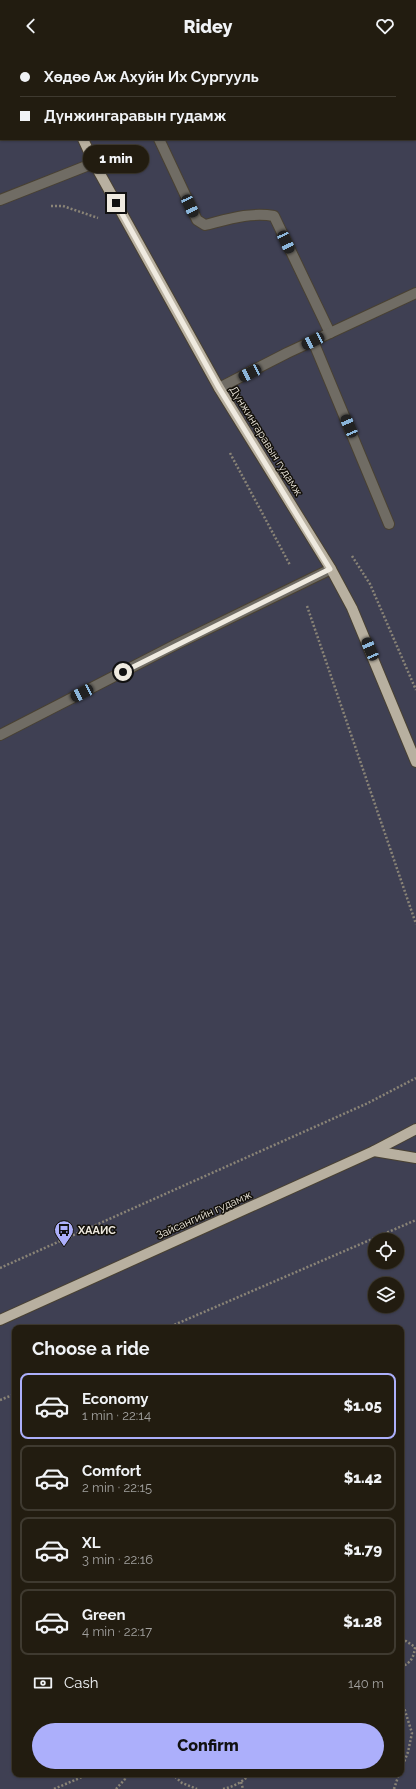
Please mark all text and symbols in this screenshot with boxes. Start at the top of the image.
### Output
icon: back [20,15,42,37]
icon: heart [374,15,396,37]
text: Ridey [183,16,233,37]
text: Хөдөө Аж Ахуйн Их Сургууль [44,68,259,86]
text: Дүнжингаравын гудамж [44,107,226,125]
callout: 1 min [83,145,149,173]
text: 1 min [99,151,133,166]
car [179,193,201,219]
route end [107,194,125,212]
car [275,229,297,255]
car [300,330,326,352]
car [237,362,263,384]
street label: Дүнжингаравын гудамж [227,384,305,499]
car [339,413,359,439]
car [360,636,380,662]
route start [114,663,132,681]
car [69,682,95,704]
street label: Зайсангийн гудамж [154,1188,254,1242]
bus stop icon: ХААИС [53,1219,75,1247]
place label: ХААИС [77,1224,116,1237]
map controls [368,1233,404,1313]
button: locate [368,1233,404,1269]
button: layers [368,1277,404,1313]
text: Choose a ride [32,1338,150,1359]
icon: car [34,1388,70,1424]
text: Economy [82,1390,149,1408]
text: $1.05 [343,1397,382,1415]
text: 1 min · 22:14 [82,1408,151,1423]
icon: car [34,1460,70,1496]
text: Comfort [82,1462,141,1480]
text: $1.42 [344,1469,382,1487]
text: 2 min · 22:15 [82,1480,152,1495]
icon: car [34,1532,70,1568]
text: XL [82,1534,100,1552]
text: $1.79 [344,1541,382,1559]
text: 3 min · 22:16 [82,1552,153,1567]
icon: car [34,1604,70,1640]
text: Green [82,1606,126,1624]
text: $1.28 [343,1613,382,1631]
text: 4 min · 22:17 [82,1624,152,1639]
icon: cash [32,1672,54,1694]
text: Cash [64,1674,98,1692]
text: 140 m [348,1676,384,1691]
button: Confirm [32,1723,384,1769]

